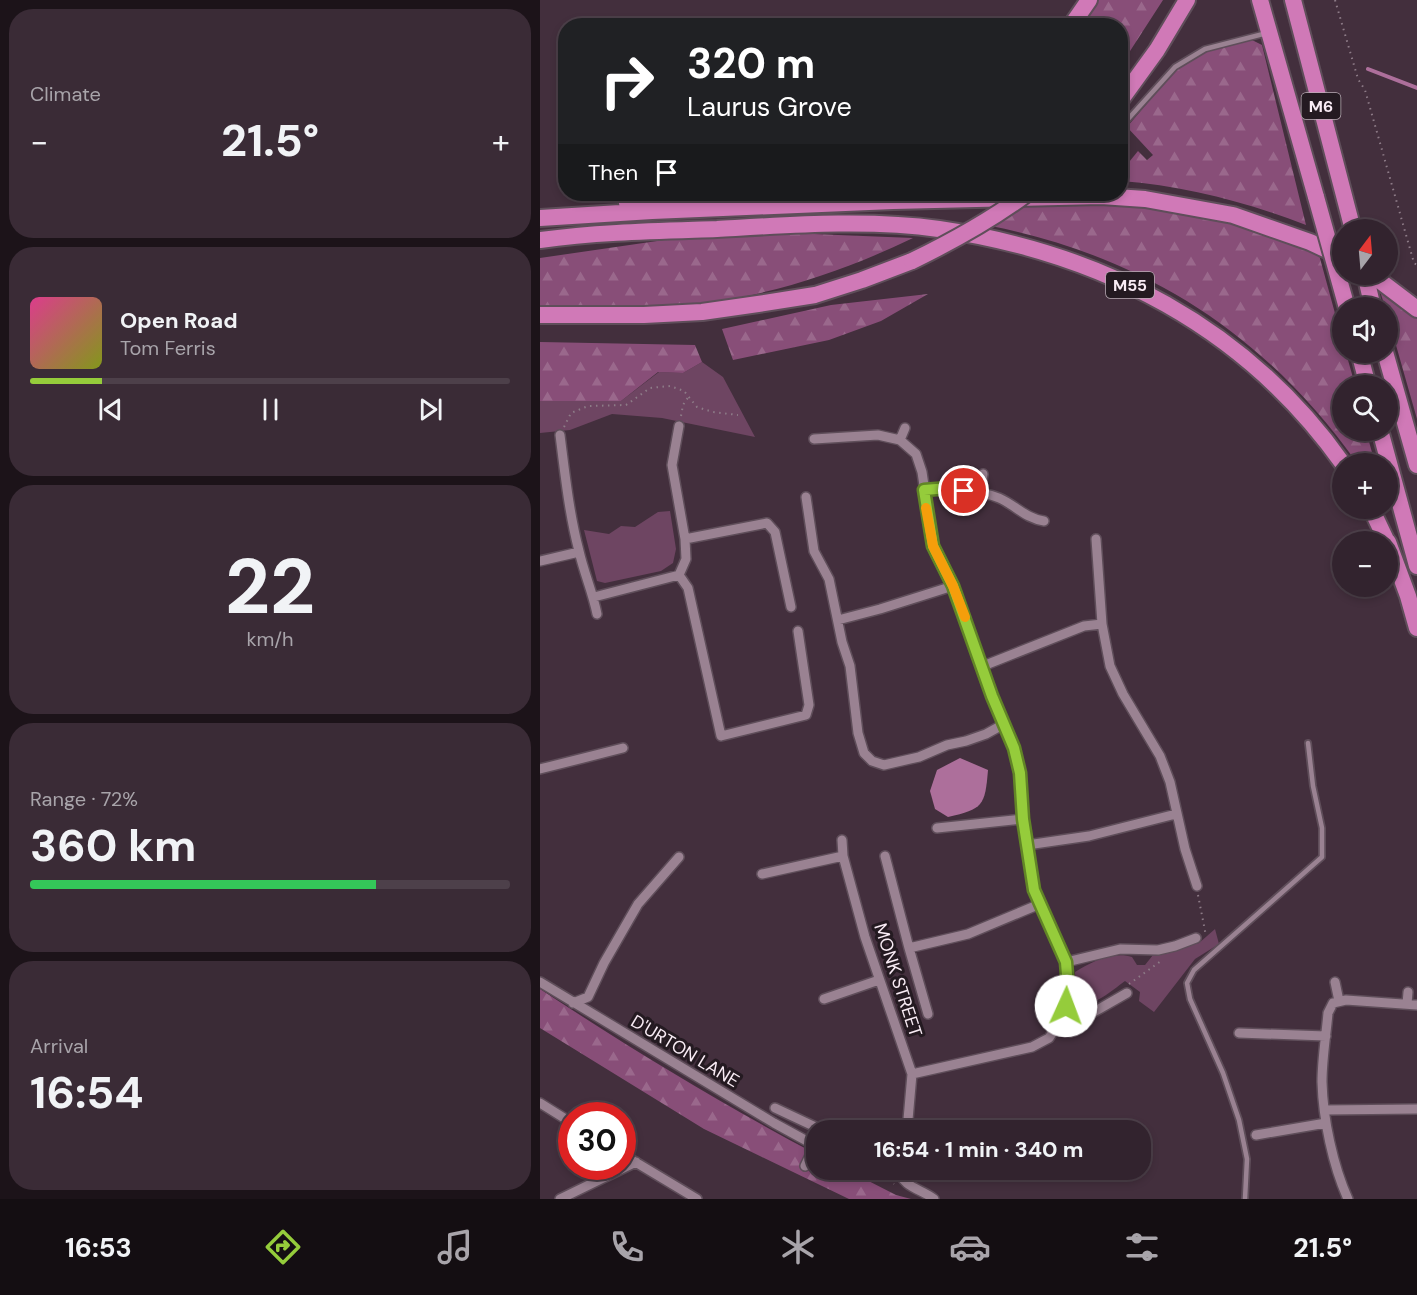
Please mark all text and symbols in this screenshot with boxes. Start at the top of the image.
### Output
text: 320 m [687,36,815,91]
icon: right [588,42,666,120]
text: Climate [30,81,101,107]
text: Laurus Grove [687,89,852,124]
road number: M6 [1302,93,1340,119]
text: 21.5° [221,111,319,170]
text: − [30,120,48,163]
text: + [492,120,510,163]
icon: arrive [650,156,683,189]
text: Then [588,158,638,187]
north arrow [1332,219,1398,285]
map controls [1332,219,1398,597]
road number: M55 [1106,272,1154,298]
button: sound [1332,297,1398,363]
text: Open Road [120,306,238,335]
text: Tom Ferris [120,335,216,361]
button: search [1332,375,1398,441]
icon: previous [94,393,127,426]
icon: pause [254,393,287,426]
icon: next [414,393,447,426]
button: + [1332,453,1398,519]
pin [938,465,989,516]
icon: arrive [947,474,980,507]
button: − [1332,531,1398,597]
text: 22 [225,536,315,637]
text: km/h [246,626,294,652]
text: Range · 72% [30,786,138,812]
text: 360 km [30,816,196,875]
street label: MONK STREET [868,920,928,1040]
position arrow [1034,974,1098,1038]
street label: D'URTON LANE [626,1009,744,1093]
text: Arrival [30,1033,88,1059]
text: 16:54 [30,1063,144,1122]
speed limit sign: 30 [558,1102,636,1180]
text: 16:54 · 1 min · 340 m [874,1135,1083,1164]
icon: directions [262,1226,304,1268]
icon: music [434,1226,476,1268]
icon: phone [606,1226,648,1268]
icon: climate [777,1226,819,1268]
icon: car [949,1226,991,1268]
icon: filters [1121,1226,1163,1268]
text: 16:53 [65,1230,132,1265]
text: 21.5° [1293,1230,1352,1265]

